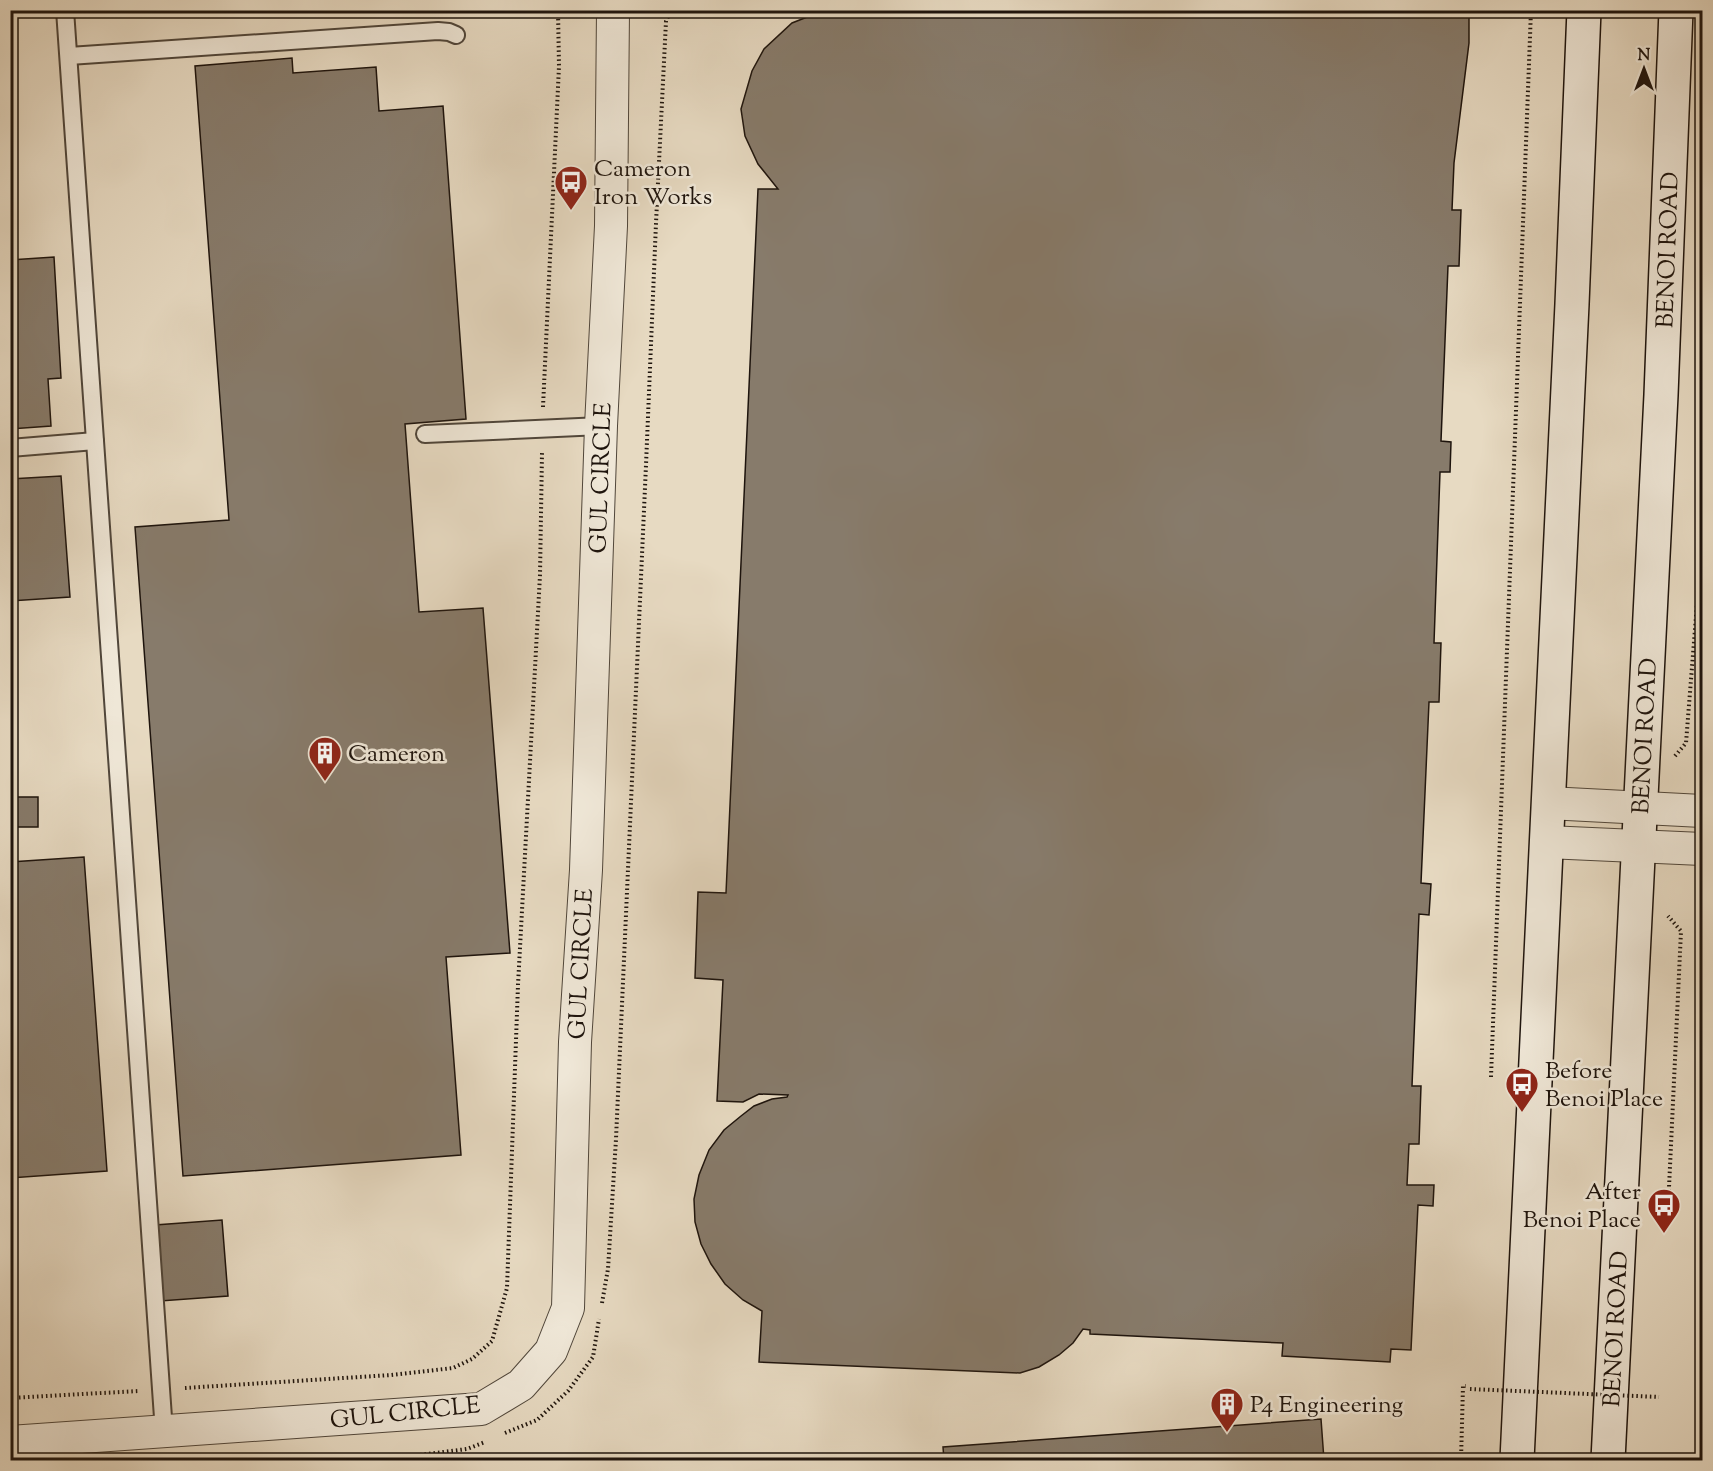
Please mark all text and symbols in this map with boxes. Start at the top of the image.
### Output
north arrow [1614,39,1674,99]
text: N [1638,45,1651,68]
place label: Cameron Iron Works [594,153,712,215]
bus stop icon: Cameron Iron Works [553,164,589,211]
street label: BENOI ROAD [1649,171,1689,329]
street label: GUL CIRCLE [582,402,622,554]
street label: BENOI ROAD [1625,657,1667,815]
building icon: Cameron [307,735,343,782]
place label: Cameron [348,738,445,772]
street label: GUL CIRCLE [561,887,603,1040]
place label: Before Benoi Place [1545,1055,1663,1117]
bus stop icon: Before Benoi Place [1504,1066,1540,1113]
place label: After Benoi Place [1523,1176,1641,1238]
bus stop icon: After Benoi Place [1646,1187,1682,1234]
street label: BENOI ROAD [1596,1250,1638,1408]
building icon: P4 Engineering [1209,1386,1245,1433]
street label: GUL CIRCLE [328,1389,483,1439]
place label: P4 Engineering [1250,1389,1404,1423]

